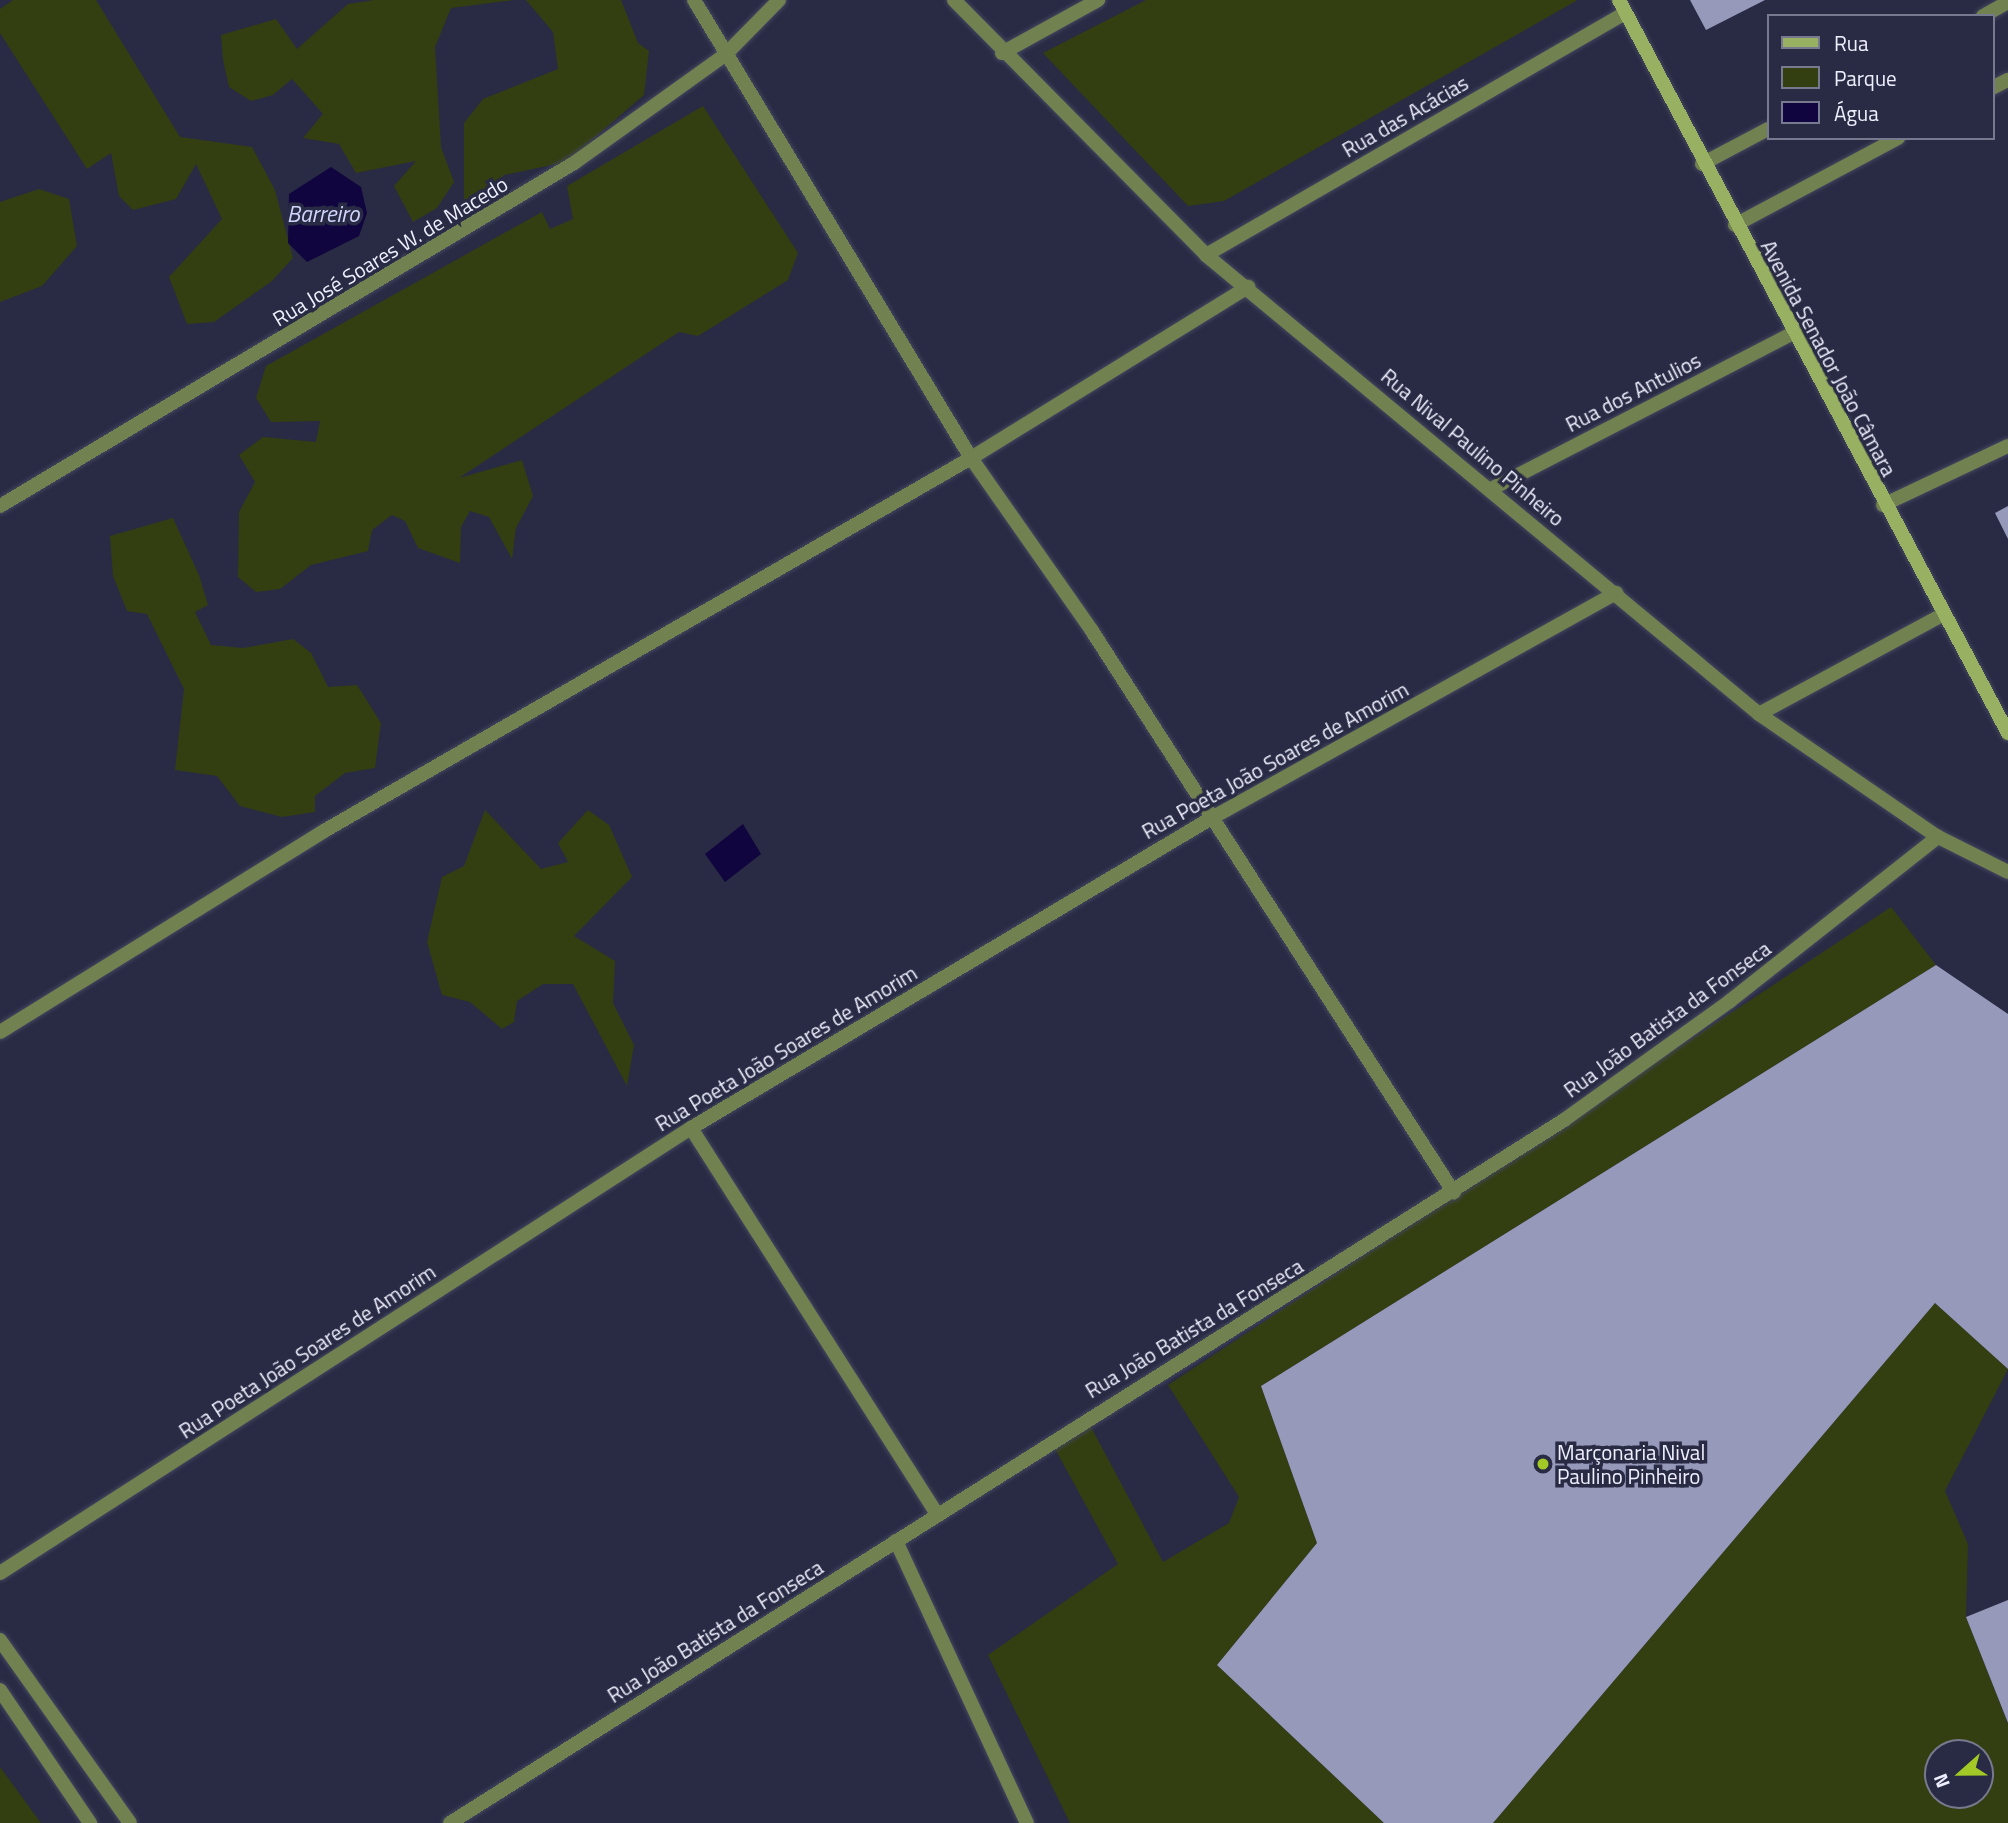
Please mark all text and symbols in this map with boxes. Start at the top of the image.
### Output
legend [1766,14,1994,140]
text: Rua [1834,27,1869,59]
text: Parque [1834,62,1897,94]
street label: Rua das Acácias [1338,70,1472,162]
text: Água [1834,97,1879,129]
street label: Rua José Soares W. de Macedo [268,171,512,331]
water label: Barreiro [287,200,359,228]
street label: Avenida Senador João Câmara [1756,236,1902,480]
street label: Rua dos Antulios [1561,347,1705,437]
street label: Rua Nival Paulino Pinheiro [1376,363,1570,531]
street label: Rua Poeta João Soares de Amorim [1137,676,1413,844]
street label: Rua João Batista da Fonseca [1559,935,1775,1103]
street label: Rua Poeta João Soares de Amorim [651,960,921,1136]
street label: Rua João Batista da Fonseca [1081,1253,1307,1403]
street label: Rua Poeta João Soares de Amorim [174,1258,440,1444]
place label: Marçonaria Nival Paulino Pinheiro [1557,1439,1705,1489]
marker: Marçonaria Nival Paulino Pinheiro [1535,1456,1551,1472]
street label: Rua João Batista da Fonseca [603,1554,827,1708]
north arrow [1924,1739,1994,1809]
text: N [1925,1770,1957,1792]

